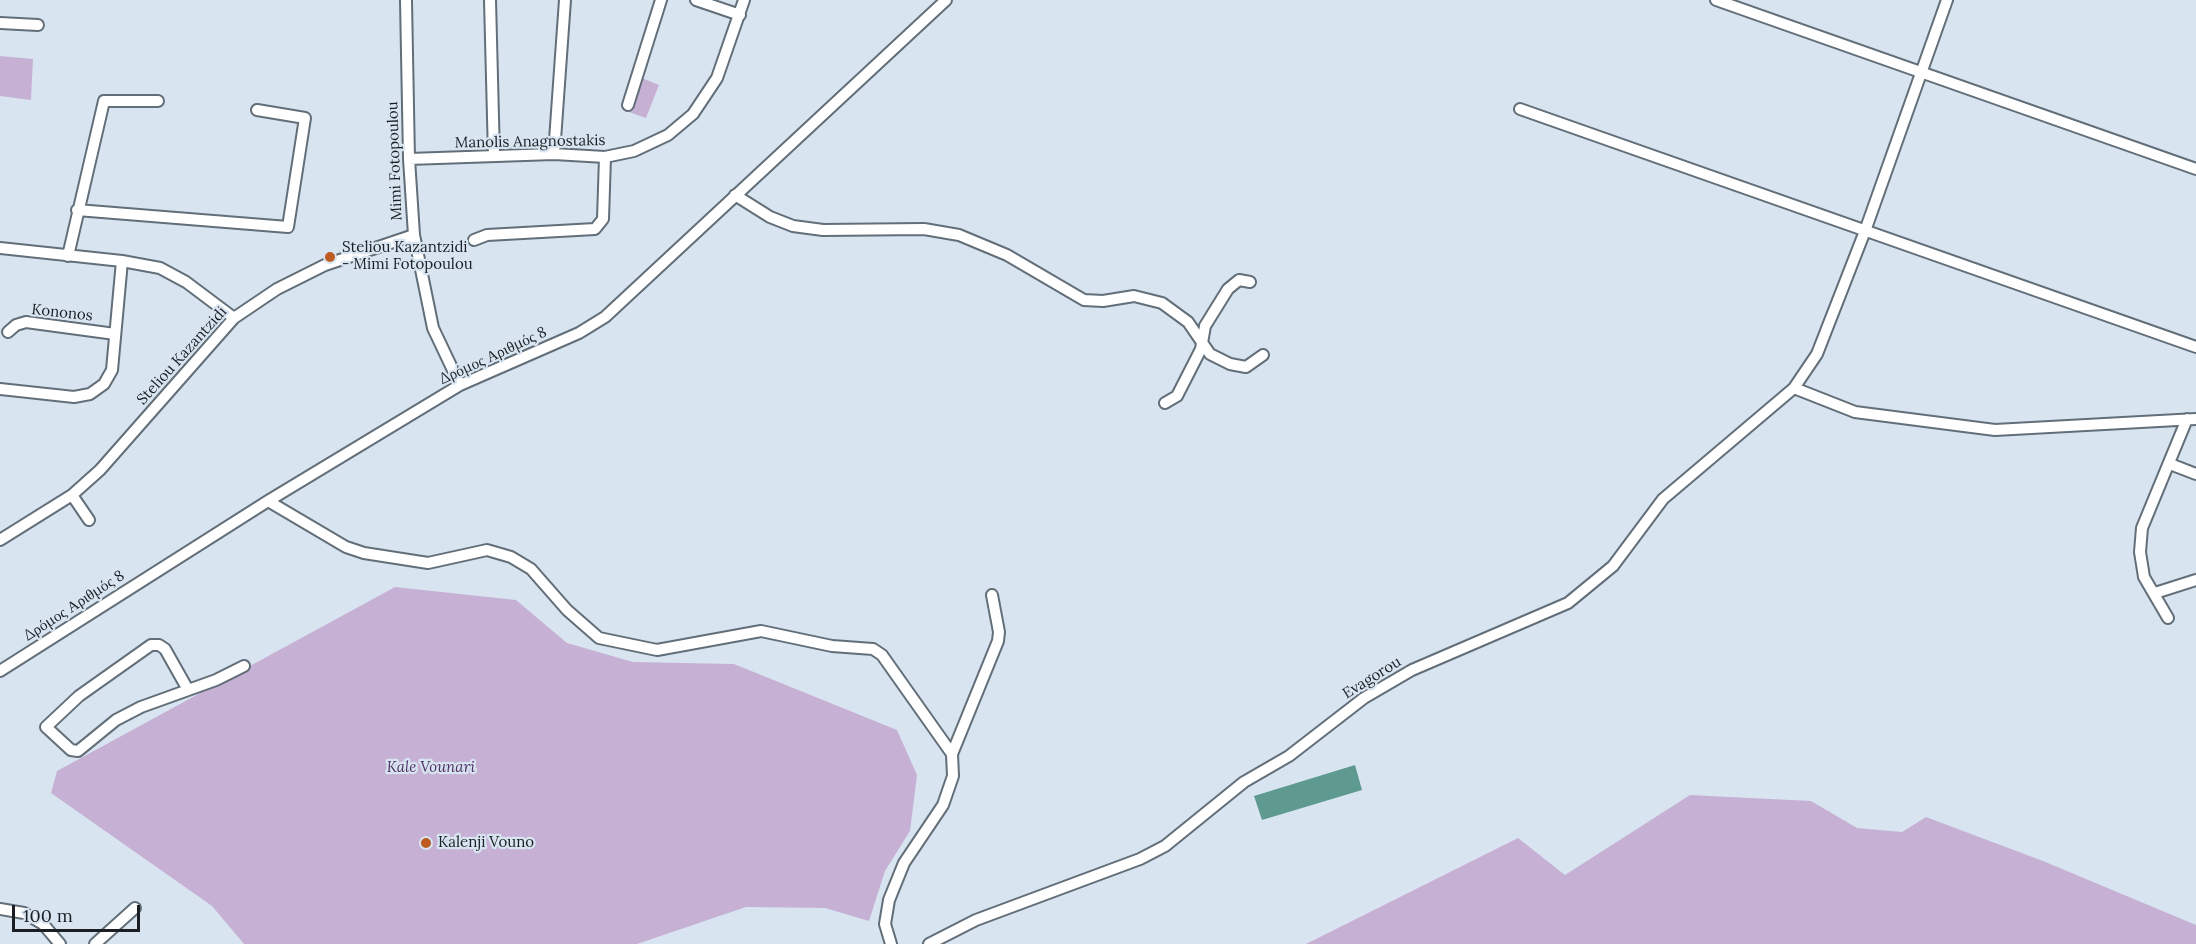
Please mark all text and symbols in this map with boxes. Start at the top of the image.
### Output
street label: Mimi Fotopoulou [384,101,406,221]
street label: Manolis Anagnostakis [455,132,605,152]
place label: Steliou Kazantzidi - Mimi Fotopoulou [342,239,473,274]
marker: Steliou Kazantzidi - Mimi Fotopoulou [323,250,337,264]
street label: Kononos [30,301,94,325]
street label: Steliou Kazantzidi [133,303,231,409]
street label: Δρόμος Αριθμός 8 [436,323,550,389]
street label: Δρόμος Αριθμός 8 [20,567,128,645]
street label: Evagorou [1339,653,1405,703]
park label: Kale Vounari [387,759,475,777]
place label: Kalenji Vouno [438,834,534,852]
marker: Kalenji Vouno [419,836,433,850]
scale bar [15,893,142,931]
text: 100 m [23,904,73,927]

